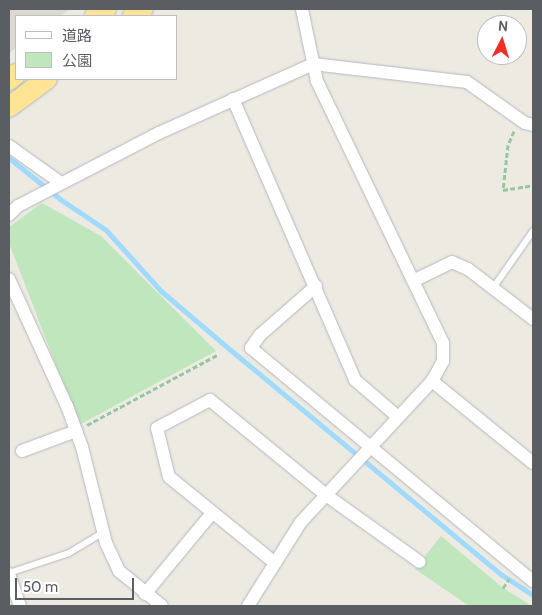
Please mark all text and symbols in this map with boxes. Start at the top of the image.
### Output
legend [15,15,178,80]
north arrow [477,15,527,65]
text: N [498,17,509,35]
text: 道路 [62,27,92,45]
text: 公園 [62,52,92,70]
scale bar [18,568,136,600]
text: 50 m [23,578,58,596]

